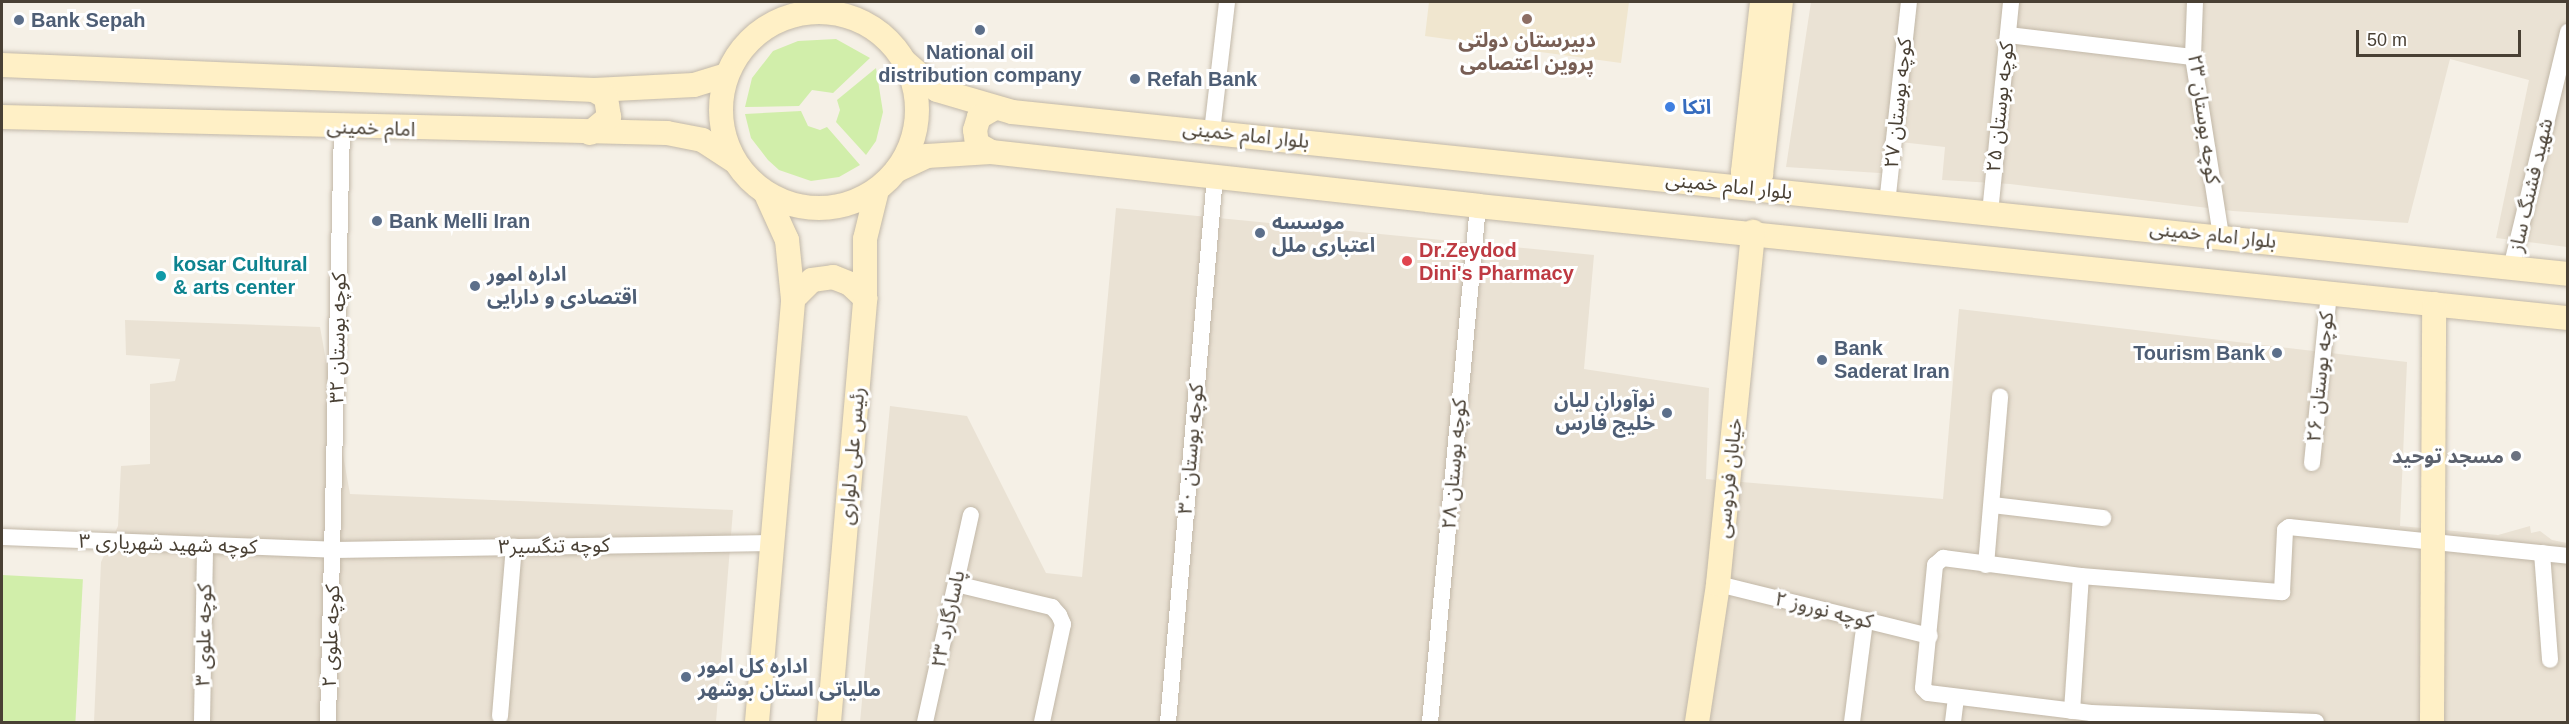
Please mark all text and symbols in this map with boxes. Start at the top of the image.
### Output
place label: Bank Sepah [31,8,145,32]
marker: دبیرستان دولتی پروین اعتصامی [1520,12,1534,26]
marker: Bank Sepah [12,13,26,27]
scale bar [2359,18,2524,56]
marker: National oil distribution company [973,23,987,37]
place label: دبیرستان دولتی پروین اعتصامی [1458,28,1596,75]
text: 50 m [2367,30,2407,50]
street label: کوچه بوستان ۲۷ [1879,37,1917,169]
place label: National oil distribution company [878,40,1082,87]
street label: کوچه بوستان ۲۵ [1981,41,2019,173]
street label: کوچه بوستان ۲۳ [2183,53,2225,185]
place label: Refah Bank [1147,67,1257,91]
marker: Refah Bank [1128,72,1142,86]
place label: اتکا [1682,95,1711,119]
marker: اتکا [1663,100,1677,114]
street label: امام خمینی [326,114,416,142]
street label: بلوار امام خمینی [1182,116,1310,154]
street label: شهید فشنگ ساز [2504,116,2558,254]
street label: بلوار امام خمینی [1665,167,1793,205]
place label: Bank Melli Iran [389,209,530,233]
place label: موسسه اعتباری ملل [1272,210,1375,257]
marker: Bank Melli Iran [370,214,384,228]
street label: بلوار امام خمینی [2149,216,2277,254]
marker: موسسه اعتباری ملل [1253,226,1267,240]
place label: Dr.Zeydod Dini's Pharmacy [1419,238,1574,285]
place label: kosar Cultural & arts center [173,252,307,299]
marker: Dr.Zeydod Dini's Pharmacy [1400,254,1414,268]
place label: اداره امور اقتصادی و دارایی [487,262,637,309]
marker: kosar Cultural & arts center [154,269,168,283]
street label: کوچه بوستان ۳۲ [325,272,351,404]
marker: اداره امور اقتصادی و دارایی [468,279,482,293]
street label: کوچه بوستان ۲۶ [2301,311,2339,443]
place label: Bank Saderat Iran [1834,336,1950,383]
place label: Tourism Bank [2133,341,2265,365]
marker: Tourism Bank [2270,346,2284,360]
marker: Bank Saderat Iran [1815,353,1829,367]
street label: کوچه بوستان ۳۰ [1173,383,1209,515]
street label: رئیس علی دلواری [834,386,870,526]
place label: نوآوران لیان خلیج فارس [1554,389,1655,436]
street label: کوچه بوستان ۲۸ [1436,398,1472,530]
marker: نوآوران لیان خلیج فارس [1660,406,1674,420]
street label: خیابان فردوسی [1711,417,1747,539]
place label: مسجد توحید [2392,444,2504,468]
marker: مسجد توحید [2509,449,2523,463]
street label: کوچه شهید شهریاری ۳ [78,529,258,559]
street label: کوچه تنگسیر۳ [498,533,610,559]
street label: پاسارگارد ۲۳ [926,568,970,670]
street label: کوچه علوی ۳ [191,584,217,686]
street label: کوچه علوی ۲ [317,584,345,688]
street label: کوچه نوروز ۲ [1772,586,1876,634]
place label: اداره کل امور مالیاتی استان بوشهر [698,654,881,701]
marker: اداره کل امور مالیاتی استان بوشهر [679,670,693,684]

